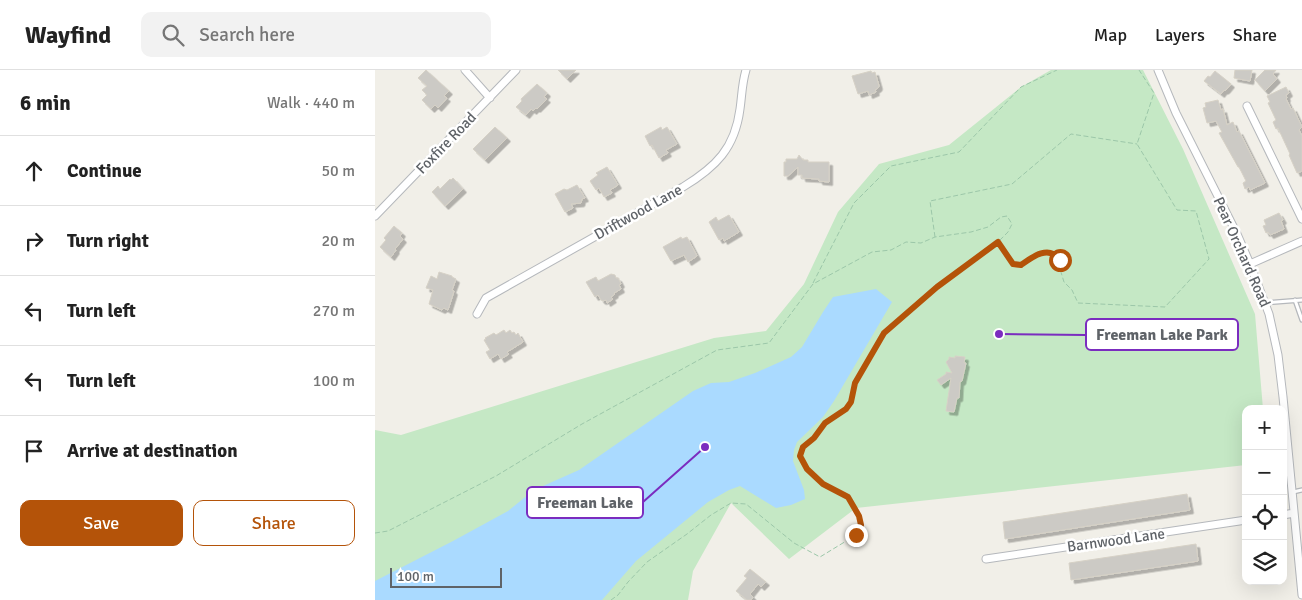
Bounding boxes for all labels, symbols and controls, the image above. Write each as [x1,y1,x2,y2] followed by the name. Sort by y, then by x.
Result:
[141,12,491,57] search box
[25,20,111,50] text: Wayfind
[159,21,187,49] icon: search
[199,23,295,47] text: Search here
[1094,24,1127,46] text: Map
[1155,24,1205,46] text: Layers
[1233,24,1277,46] text: Share
[20,90,71,116] text: 6 min
[267,93,355,113] text: Walk · 440 m
[412,108,480,178] street label: Foxfire Road
[20,157,48,185] icon: ahead
[67,159,142,183] text: Continue
[321,161,355,181] text: 50 m
[591,180,685,244] street label: Driftwood Lane
[1210,194,1274,310] street label: Pear Orchard Road
[20,227,48,255] icon: right
[67,229,149,253] text: Turn right
[321,231,355,251] text: 20 m
[1049,249,1072,272] route start
[20,297,48,325] icon: left
[67,299,136,323] text: Turn left
[313,301,355,321] text: 270 m
[1086,319,1238,350] callout: Freeman Lake Park
[1096,325,1229,345] text: Freeman Lake Park
[20,367,48,395] icon: left
[67,369,136,393] text: Turn left
[313,371,355,391] text: 100 m
[1242,405,1287,585] map controls
[1242,405,1287,450] button: +
[20,437,48,465] icon: arrive
[67,439,238,463] text: Arrive at destination
[1242,450,1287,495] button: −
[527,487,643,518] callout: Freeman Lake
[537,493,633,513] text: Freeman Lake
[1242,495,1287,540] button: locate
[20,500,183,546] button: Save
[193,500,355,546] button: Share
[845,524,868,547] route end
[1066,524,1166,556] street label: Barnwood Lane
[1242,540,1287,585] button: layers
[390,565,503,588] scale bar
[397,568,434,585] text: 100 m

